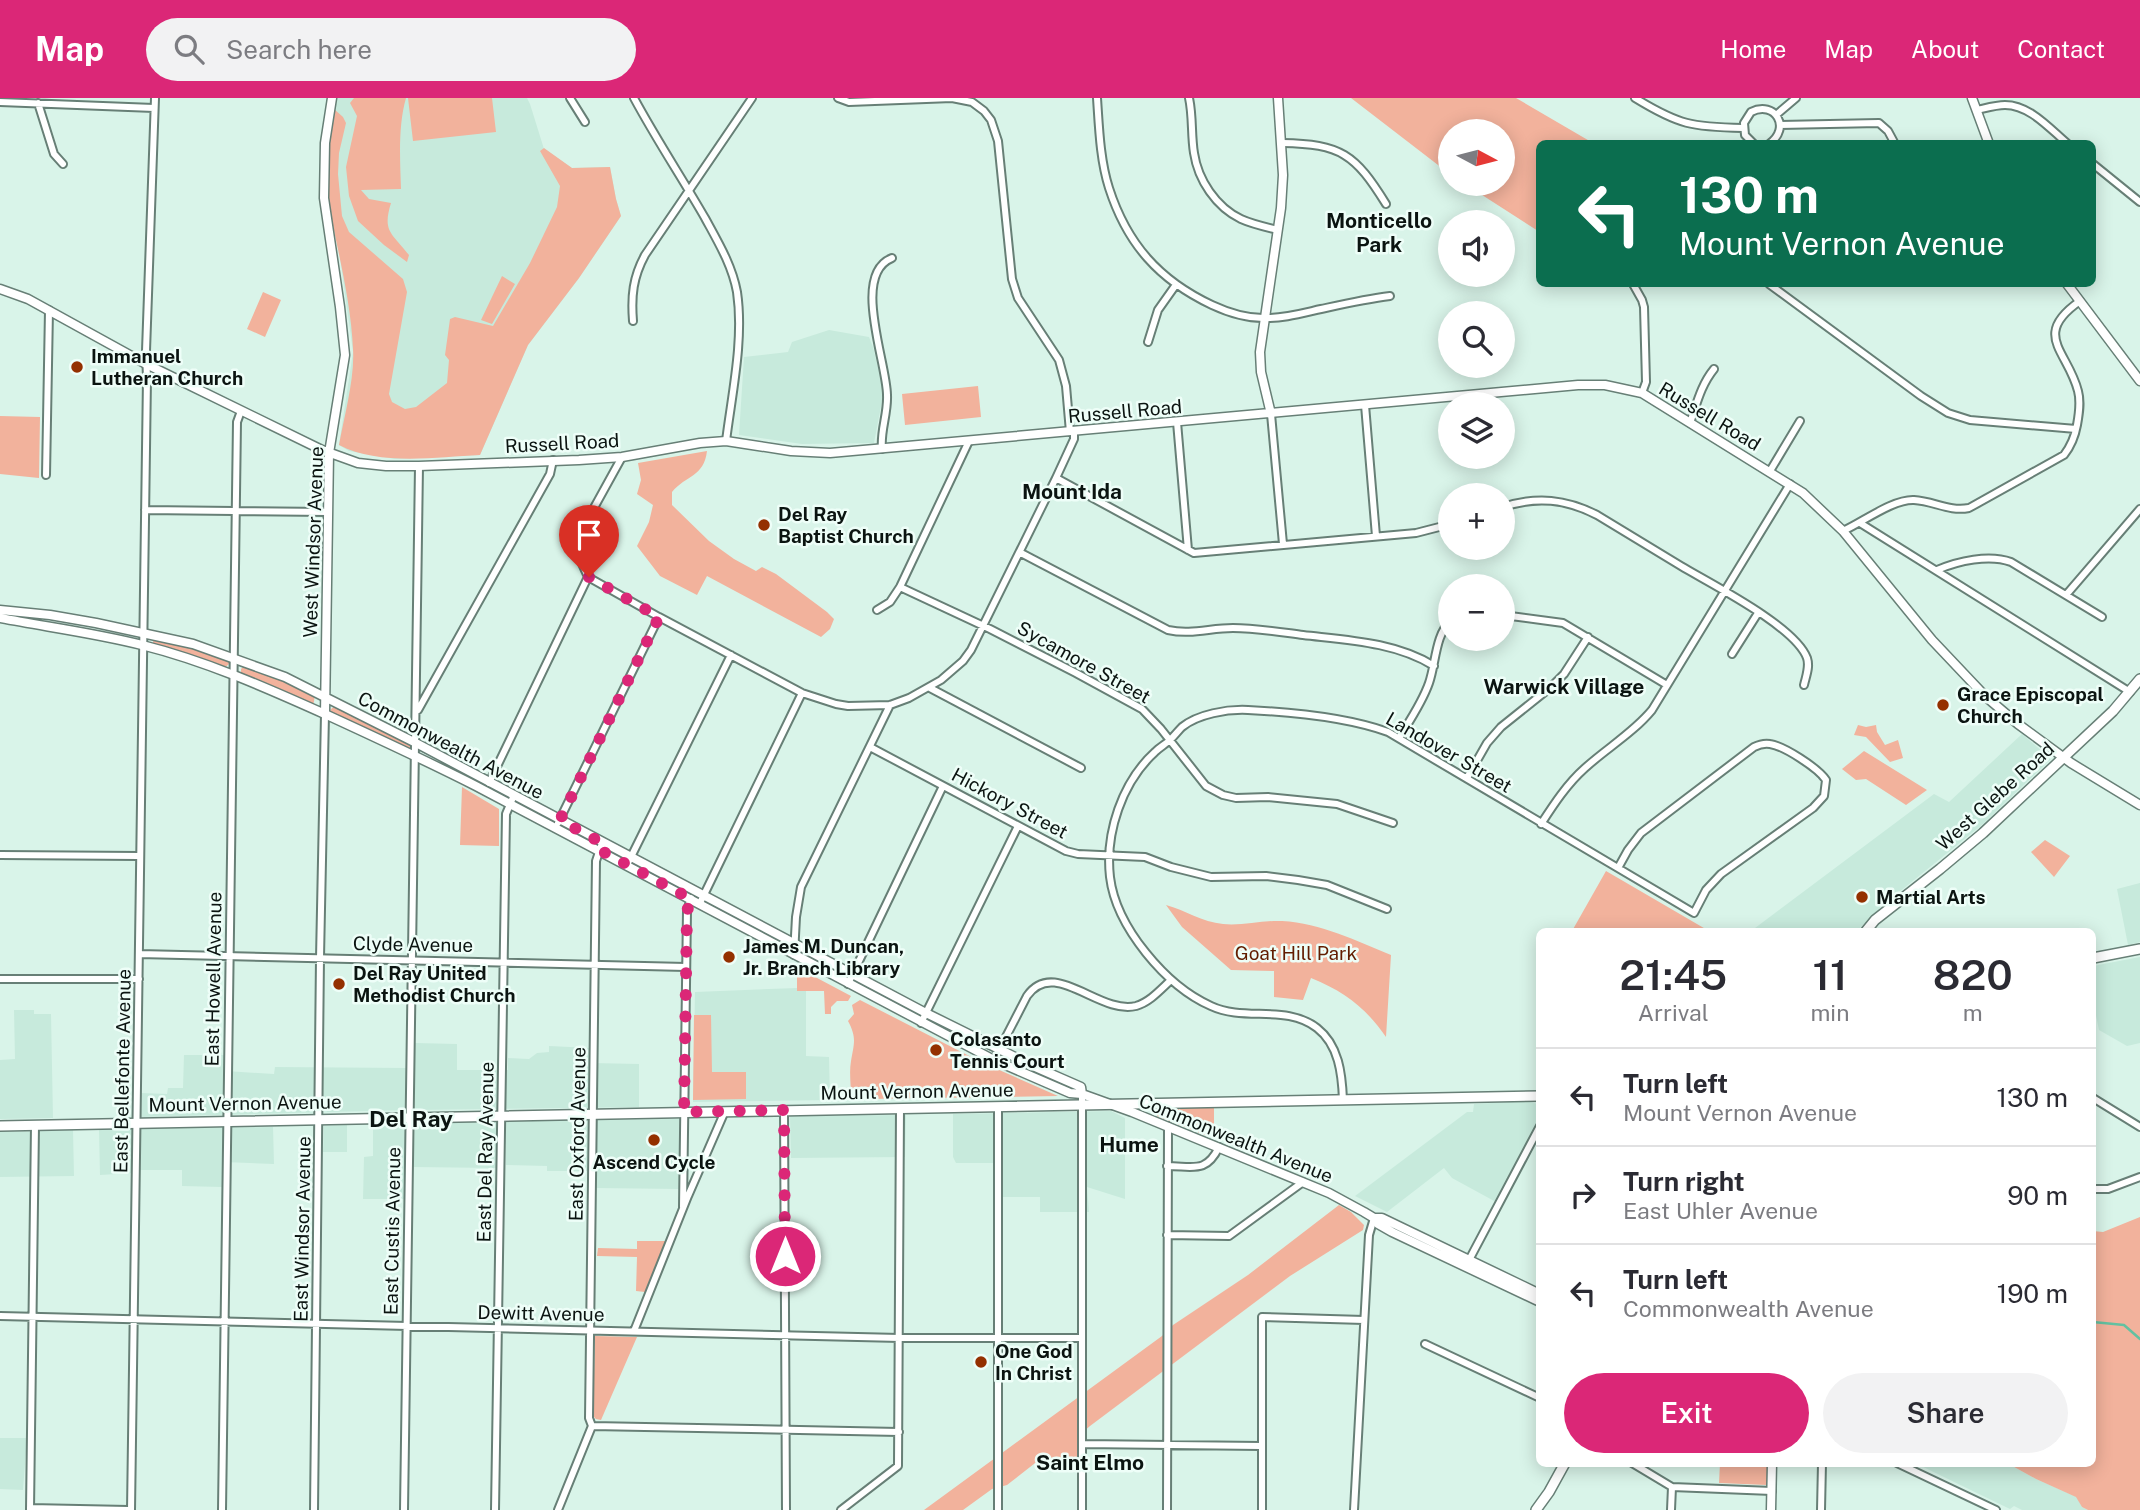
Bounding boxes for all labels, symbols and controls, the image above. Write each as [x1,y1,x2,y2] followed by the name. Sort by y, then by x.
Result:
[146,18,636,81] search box
[35,30,104,68] text: Map
[170,30,208,68] icon: search
[226,34,372,65] text: Search here
[1720,35,1786,63] text: Home
[1824,35,1873,63] text: Map
[1911,35,1979,63] text: About
[2017,35,2105,63] text: Contact
[1438,119,1516,196] north arrow
[1438,119,1515,651] map controls
[1679,166,1819,224] text: 130 m
[1564,168,1655,259] icon: left
[1326,208,1432,257] district label: Monticello Park
[1438,210,1515,287] button: sound
[1679,225,2005,262] text: Mount Vernon Avenue
[1438,301,1515,378] button: search
[91,345,243,389] place label: Immanuel Lutheran Church
[69,359,85,375] marker: Immanuel Lutheran Church
[1655,377,1765,455] street label: Russell Road
[1438,392,1515,469] button: layers
[1067,395,1183,427] street label: Russell Road
[504,429,620,457] street label: Russell Road
[299,446,327,638] street label: West Windsor Avenue
[1022,479,1122,504] district label: Mount Ida
[1438,483,1515,560] button: +
[778,503,914,547] place label: Del Ray Baptist Church
[559,505,619,577] pin
[570,516,608,554] icon: arrive
[756,517,772,533] marker: Del Ray Baptist Church
[1438,574,1515,651] button: −
[1014,616,1154,708] street label: Sycamore Street
[1484,674,1644,699] district label: Warwick Village
[1957,683,2104,727] place label: Grace Episcopal Church
[354,687,548,803] street label: Commonwealth Avenue
[1935,697,1951,713] marker: Grace Episcopal Church
[1382,707,1516,797] street label: Landover Street
[1932,737,2058,855] street label: West Glebe Road
[948,763,1072,843] street label: Hickory Street
[1876,886,1986,908] place label: Martial Arts
[1854,889,1870,905] marker: Martial Arts
[200,891,226,1067] street label: East Howell Avenue
[353,932,473,956] street label: Clyde Avenue
[743,935,904,979] place label: James M. Duncan, Jr. Branch Library
[1235,942,1358,964] park label: Goat Hill Park
[721,949,737,965] marker: James M. Duncan, Jr. Branch Library
[1619,950,1727,999] text: 21:45
[1812,950,1848,999] text: 11
[1933,950,2013,999] text: 820
[353,962,515,1006] place label: Del Ray United Methodist Church
[109,969,135,1173] street label: East Bellefonte Avenue
[331,976,347,992] marker: Del Ray United Methodist Church
[1638,999,1709,1026] text: Arrival
[1810,999,1849,1026] text: min
[1963,999,1983,1026] text: m
[950,1028,1065,1072] place label: Colasanto Tennis Court
[928,1042,944,1058] marker: Colasanto Tennis Court
[564,1047,590,1221] street label: East Oxford Avenue
[472,1062,498,1242] street label: East Del Ray Avenue
[1623,1068,1728,1099] text: Turn left
[820,1078,1014,1104] street label: Mount Vernon Avenue
[1564,1078,1602,1116] icon: left
[1996,1082,2068,1113] text: 130 m
[1136,1089,1336,1187] street label: Commonwealth Avenue
[148,1090,342,1116] street label: Mount Vernon Avenue
[1623,1099,1857,1126] text: Mount Vernon Avenue
[369,1105,453,1132] district label: Del Ray
[646,1132,662,1148] marker: Ascend Cycle
[1099,1132,1159,1157] district label: Hume
[289,1136,315,1322] street label: East Windsor Avenue
[380,1147,404,1315] street label: East Custis Avenue
[593,1151,716,1173] place label: Ascend Cycle
[1623,1166,1745,1197] text: Turn right
[1564,1176,1602,1214] icon: right
[2007,1180,2068,1211] text: 90 m
[1623,1197,1818,1224] text: East Uhler Avenue
[748,1219,822,1293] position arrow
[1623,1264,1728,1295] text: Turn left
[1564,1274,1602,1312] icon: left
[1997,1278,2068,1309] text: 190 m
[1623,1295,1874,1322] text: Commonwealth Avenue
[477,1301,605,1325] street label: Dewitt Avenue
[995,1340,1073,1384] place label: One God In Christ
[973,1354,989,1370] marker: One God In Christ
[1564,1373,1809,1453] button: Exit
[1823,1373,2068,1453] button: Share
[1036,1450,1144,1475] district label: Saint Elmo

